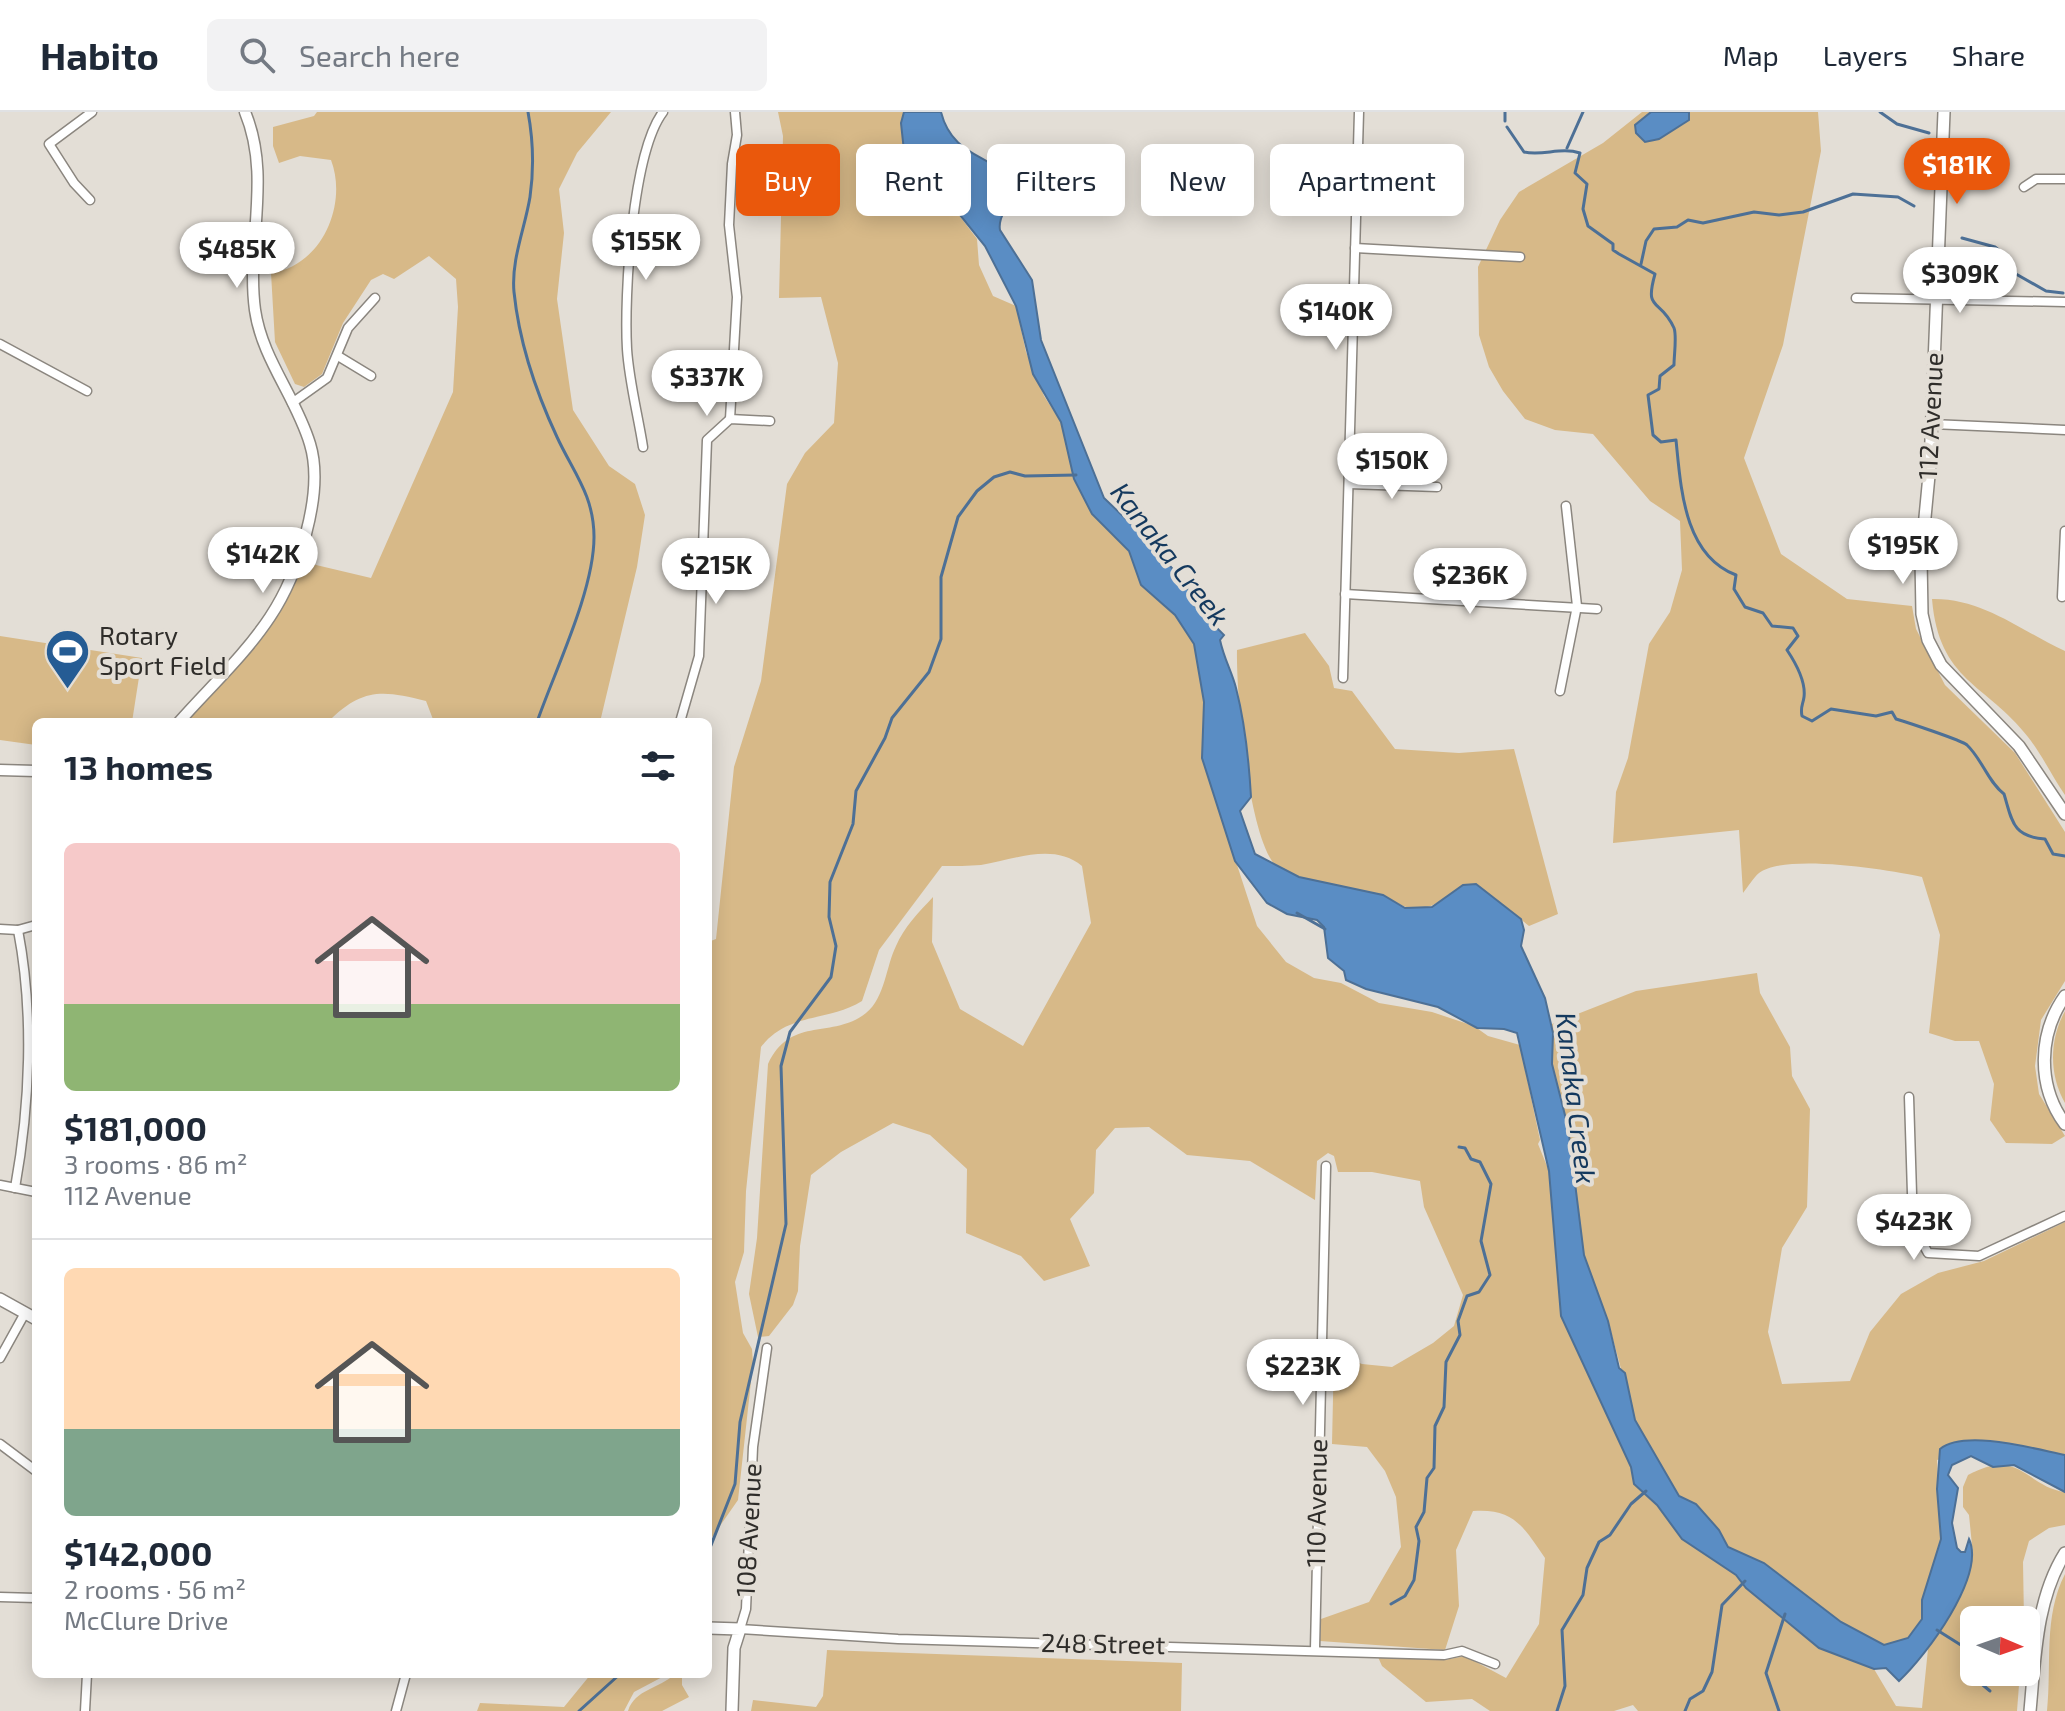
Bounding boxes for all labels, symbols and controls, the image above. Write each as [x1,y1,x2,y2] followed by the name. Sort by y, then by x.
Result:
[207,19,767,91] search box
[40,32,159,78] text: Habito
[235,33,279,77] icon: search
[299,37,460,73] text: Search here
[1723,38,1779,72] text: Map
[1823,38,1908,72] text: Layers
[1952,38,2025,72] text: Share
[1901,138,2013,206] pin: $181K
[736,144,840,216] chip: Buy
[856,144,971,216] chip: Rent
[987,144,1125,216] chip: Filters
[1141,144,1254,216] chip: New
[1270,144,1464,216] chip: Apartment
[1922,148,1992,179] text: $181K
[590,214,702,282] pin: $155K
[181,222,293,290] pin: $485K
[610,224,682,255] text: $155K
[198,232,276,263] text: $485K
[1904,247,2016,315] pin: $309K
[1921,257,1999,288] text: $309K
[1280,284,1392,352] pin: $140K
[1298,294,1374,325] text: $140K
[651,350,763,418] pin: $337K
[1911,351,1948,480] street label: 112 Avenue
[670,360,744,391] text: $337K
[1336,433,1448,501] pin: $150K
[1355,443,1429,474] text: $150K
[1104,475,1237,632] water label: Kanaka Creek
[1847,518,1959,586] pin: $195K
[207,527,319,595] pin: $142K
[1867,528,1939,559] text: $195K
[226,537,300,568] text: $142K
[660,538,772,606] pin: $215K
[680,548,752,579] text: $215K
[1414,548,1526,616] pin: $236K
[1432,558,1508,589] text: $236K
[99,619,227,680] place label: Rotary Sport Field
[44,627,92,690] sports icon: Rotary Sport Field
[636,744,680,788] icon: filters
[64,746,213,787] text: 13 homes
[300,895,444,1039] icon: home
[1550,1010,1604,1186] water label: Kanaka Creek
[64,1107,207,1148] text: $181,000
[64,1148,248,1179] text: 3 rooms · 86 m²
[64,1179,192,1210] text: 112 Avenue
[1858,1194,1970,1262] pin: $423K
[1875,1204,1953,1235] text: $423K
[300,1320,444,1464] icon: home
[1247,1339,1359,1407] pin: $223K
[1265,1349,1341,1380] text: $223K
[1299,1438,1332,1568] street label: 110 Avenue
[729,1462,766,1598] street label: 108 Avenue
[64,1532,212,1573] text: $142,000
[64,1573,246,1604] text: 2 rooms · 56 m²
[64,1604,228,1635] text: McClure Drive
[1960,1606,2040,1686] north arrow
[1960,1606,2040,1686] map controls
[1041,1626,1166,1659] street label: 248 Street

